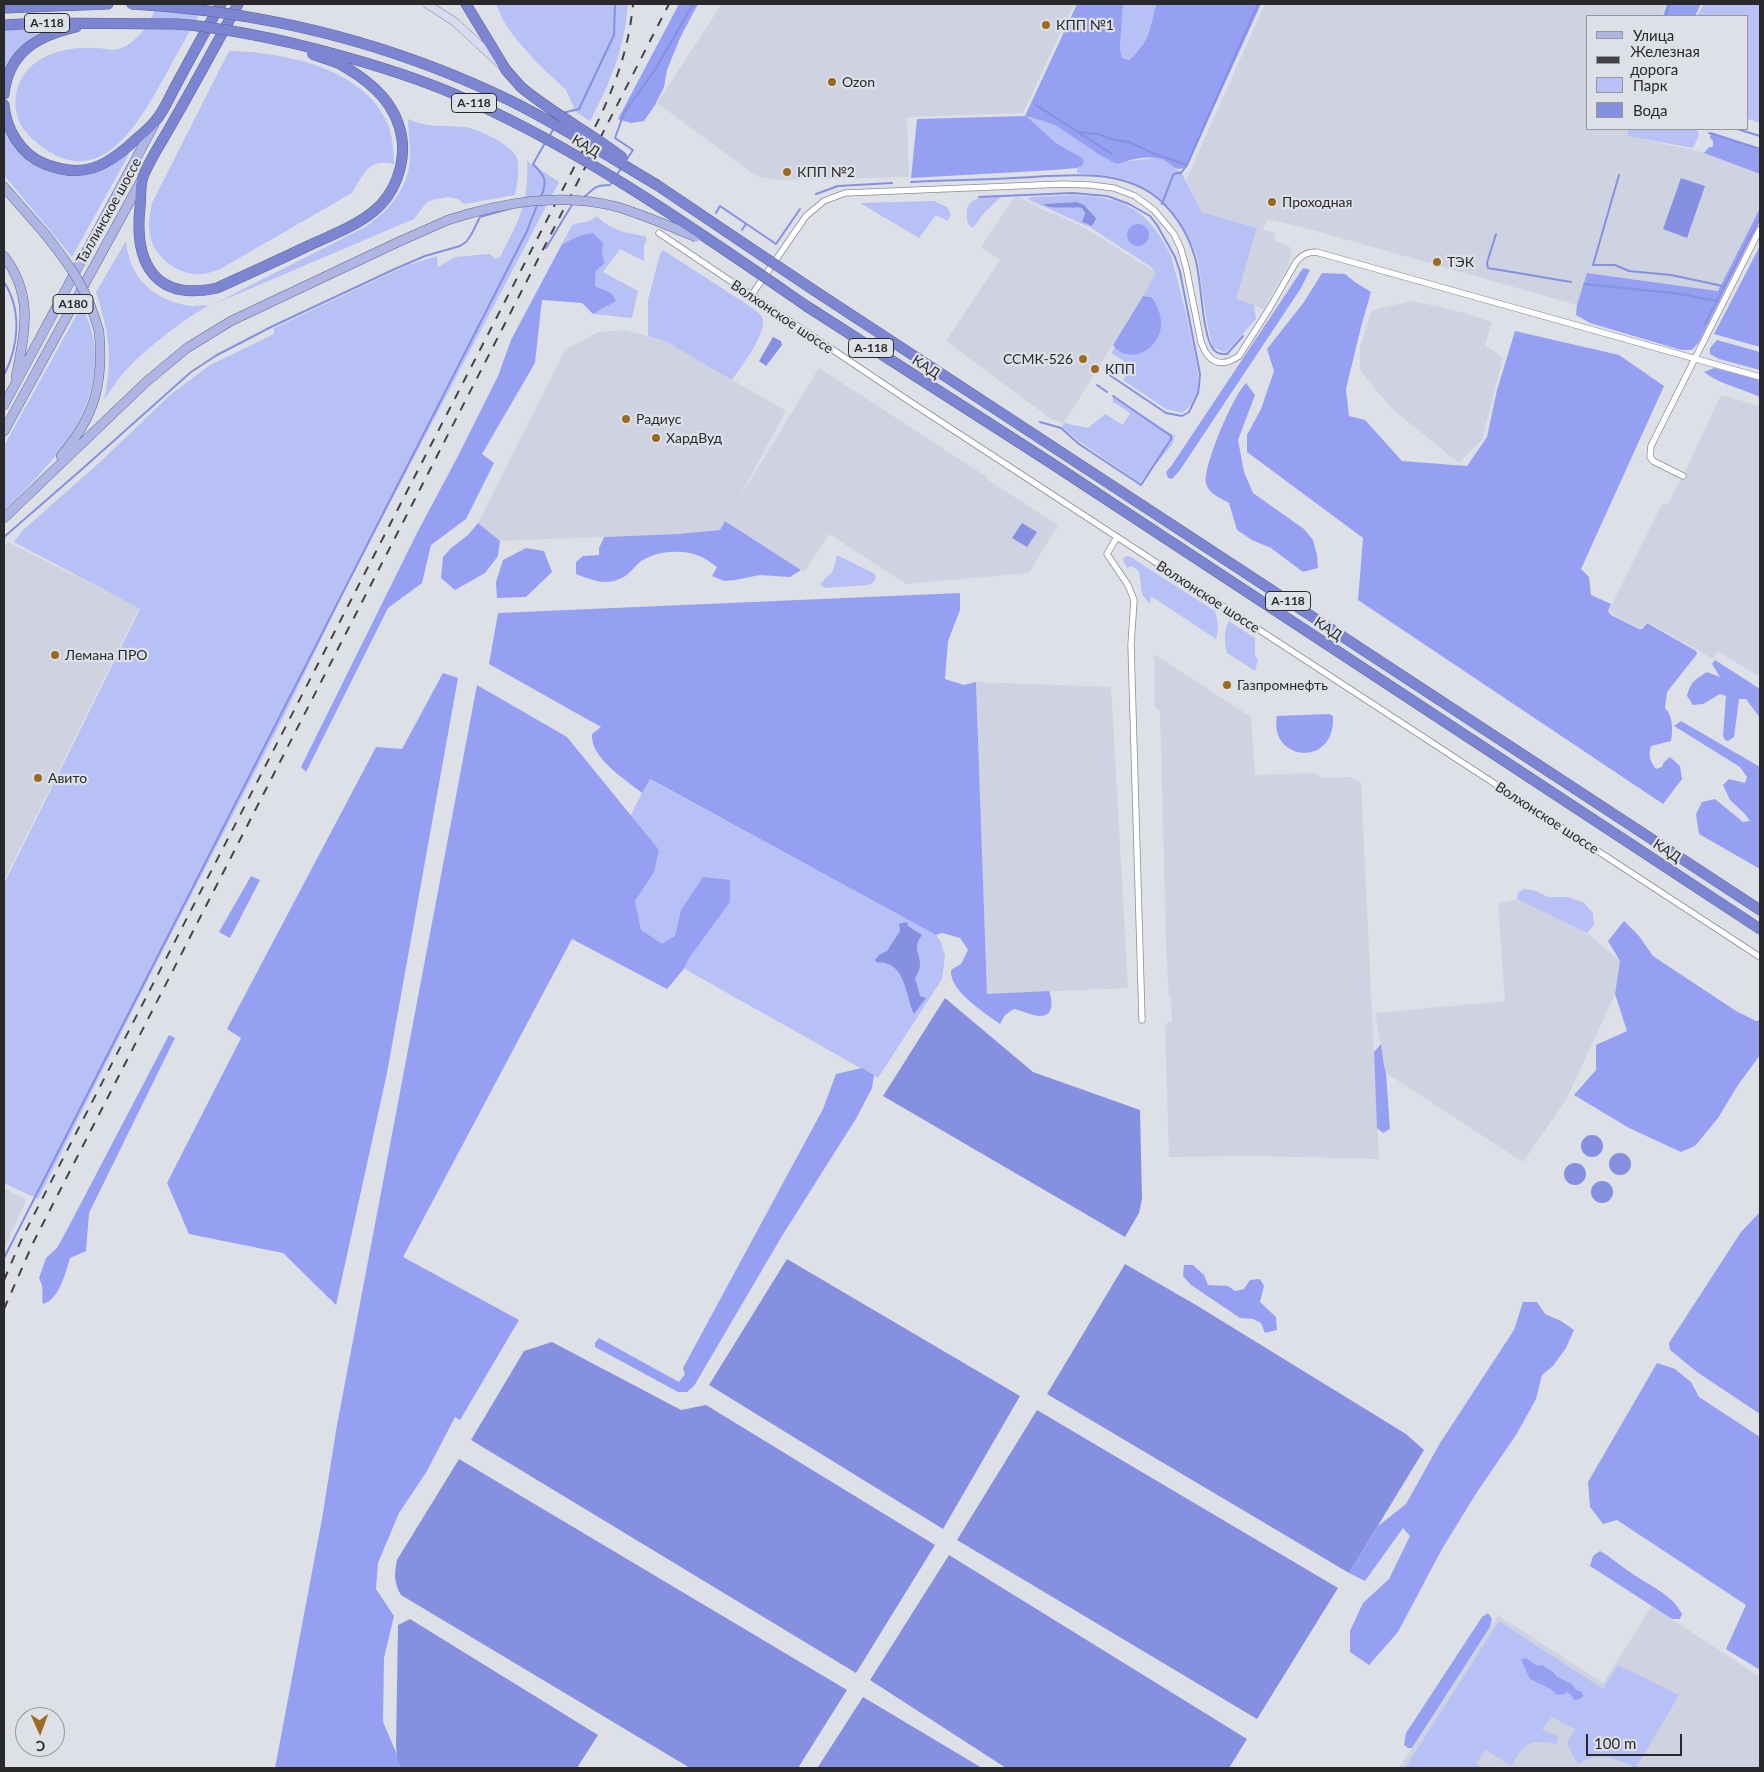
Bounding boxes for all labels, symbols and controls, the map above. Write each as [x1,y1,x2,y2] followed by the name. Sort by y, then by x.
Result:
[24,13,70,32] road number: А-118
[1586,15,1749,130] legend
[1056,17,1114,33] place label: КПП №1
[1040,19,1052,31] marker: КПП №1
[1633,26,1674,44] text: Улица
[1630,42,1700,78] text: Железная дорога
[842,74,875,90] place label: Ozon
[826,76,838,88] marker: Ozon
[1633,76,1667,94] text: Парк
[452,94,496,112] road number: А-118
[1633,101,1668,119] text: Вода
[569,131,603,161] street label: КАД
[73,155,145,267] street label: Таллинское шоссе
[797,164,855,180] place label: КПП №2
[781,166,793,178] marker: КПП №2
[1282,194,1352,210] place label: Проходная
[1266,196,1278,208] marker: Проходная
[1447,254,1474,270] place label: ТЭК
[1431,256,1443,268] marker: ТЭК
[728,277,836,357] street label: Волхонское шоссе
[53,294,93,314] road number: A180
[848,338,894,358] road number: А-118
[1003,351,1073,367] place label: ССМК-526
[909,352,943,382] street label: КАД
[1077,353,1089,365] marker: ССМК-526
[1105,361,1135,377] place label: КПП
[1089,363,1101,375] marker: КПП
[636,411,682,427] place label: Радиус
[620,413,632,425] marker: Радиус
[666,430,722,446] place label: ХардВуд
[650,432,662,444] marker: ХардВуд
[1153,557,1263,637] street label: Волхонское шоссе
[1266,592,1310,610] road number: А-118
[1311,614,1345,644] street label: КАД
[65,647,148,663] place label: Лемана ПРО
[49,649,61,661] marker: Лемана ПРО
[1237,677,1328,693] place label: Газпромнефть
[1221,679,1233,691] marker: Газпромнефть
[48,770,87,786] place label: Авито
[32,772,44,784] marker: Авито
[1492,778,1602,858] street label: Волхонское шоссе
[1650,836,1684,866] street label: КАД
[15,1707,65,1757] north arrow
[1589,1724,1685,1756] scale bar
[1594,1734,1636,1752] text: 100 m
[36,1738,45,1755] text: С

